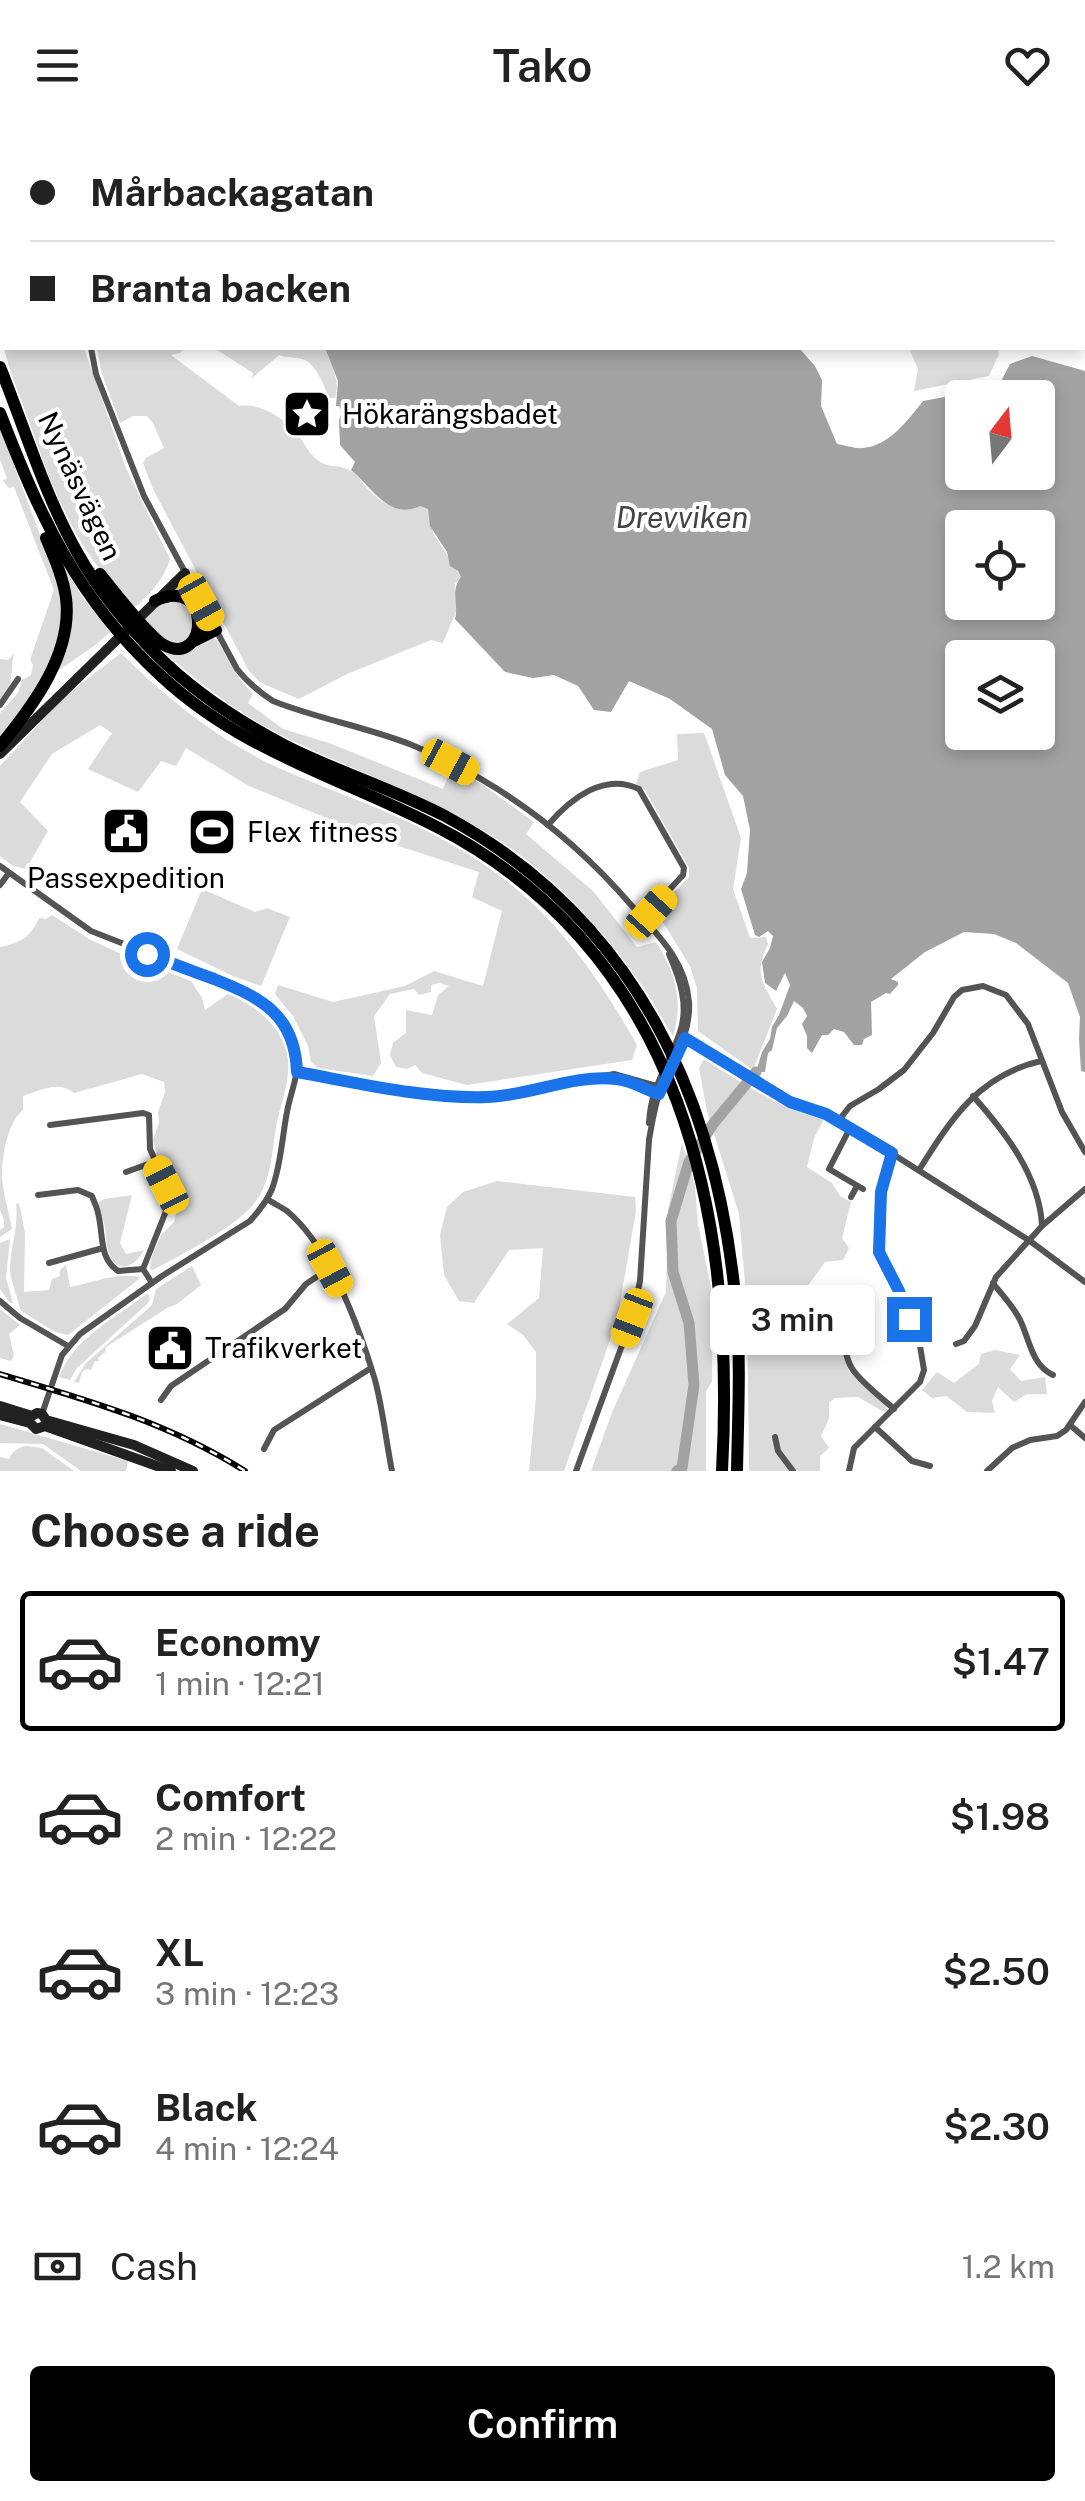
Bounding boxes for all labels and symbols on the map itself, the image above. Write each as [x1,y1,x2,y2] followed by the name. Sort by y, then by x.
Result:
[945,380,1055,490] north arrow
[281,388,333,440] place icon: Hökarängsbadet
[342,397,558,430] place label: Hökarängsbadet
[32,406,129,565] street label: Nynäsvägen
[616,499,748,535] water label: Drevviken
[173,568,229,636] car
[416,735,484,789] car
[100,805,152,857] public building icon: Passexpedition
[186,806,238,858] sports icon: Flex fitness
[247,815,398,848] place label: Flex fitness
[27,861,225,894] place label: Passexpedition
[620,880,682,944] car
[125,932,170,977] route start
[139,1151,193,1219] car
[303,1234,357,1302] car
[709,1284,874,1354] callout: 3 min
[607,1285,657,1351] car
[887,1297,932,1342] route end
[144,1322,196,1374] public building icon: Trafikverket
[205,1331,362,1364] place label: Trafikverket

